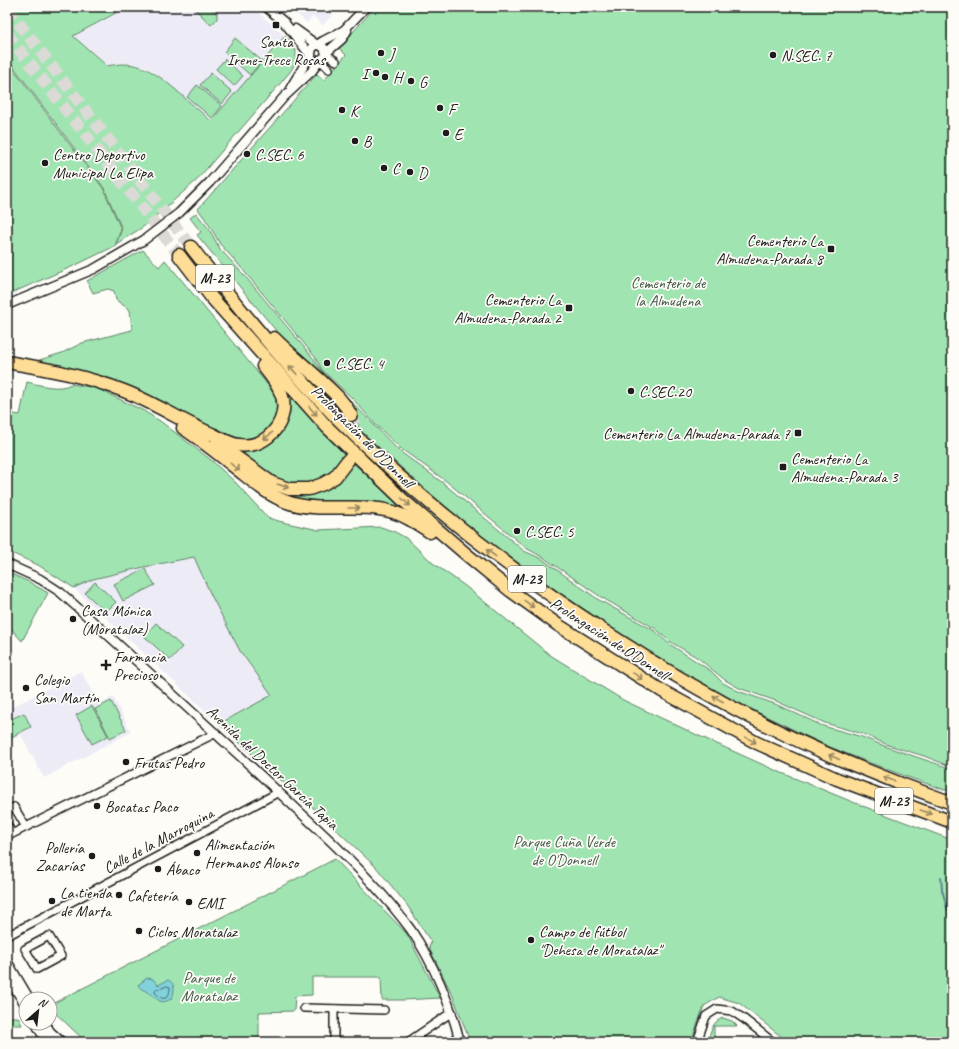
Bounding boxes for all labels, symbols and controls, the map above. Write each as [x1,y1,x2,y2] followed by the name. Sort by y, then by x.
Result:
[271,20,281,30] marker: Santa Irene-Trece Rosas
[227,32,327,70] place label: Santa Irene-Trece Rosas
[388,44,397,64] place label: J
[781,46,833,66] place label: N.SEC. 7
[376,48,386,58] marker: J
[768,50,778,60] marker: N.SEC. 7
[362,64,372,84] place label: I
[371,68,381,78] marker: I
[393,68,405,88] place label: H
[380,72,390,82] marker: H
[419,72,429,92] place label: G
[406,76,416,86] marker: G
[448,99,459,119] place label: F
[350,101,361,121] place label: K
[435,103,445,113] marker: F
[337,105,347,115] marker: K
[454,124,465,144] place label: E
[441,128,451,138] marker: E
[363,132,373,152] place label: B
[350,136,360,146] marker: B
[53,145,154,183] place label: Centro Deportivo Municipal La Elipa
[255,145,305,165] place label: C.SEC. 6
[242,149,252,159] marker: C.SEC. 6
[40,158,50,168] marker: Centro Deportivo Municipal La Elipa
[392,159,401,179] place label: C
[379,163,389,173] marker: C
[418,163,429,183] place label: D
[405,167,415,177] marker: D
[716,231,825,269] place label: Cementerio La Almudena-Parada 8
[826,244,836,254] marker: Cementerio La Almudena-Parada 8
[196,265,234,291] road number: M-23
[631,273,707,311] park label: Cementerio de la Almudena
[454,290,563,328] place label: Cementerio La Almudena-Parada 2
[564,303,574,313] marker: Cementerio La Almudena-Parada 2
[335,354,386,374] place label: C.SEC. 4
[322,358,332,368] marker: C.SEC. 4
[288,365,298,375] one-way arrow
[307,381,420,495] street label: Prolongación de O'Donnell
[639,382,693,402] place label: C.SEC.20
[626,386,636,396] marker: C.SEC.20
[308,406,318,416] one-way arrow
[603,424,791,444] place label: Cementerio La Almudena-Parada 7
[793,428,803,438] marker: Cementerio La Almudena-Parada 7
[262,432,273,440] one-way arrow
[791,449,900,487] place label: Cementerio La Almudena-Parada 3
[778,462,788,472] marker: Cementerio La Almudena-Parada 3
[230,463,241,472] one-way arrow
[277,483,289,491] one-way arrow
[401,497,411,507] one-way arrow
[347,504,360,512] one-way arrow
[525,522,575,542] place label: C.SEC. 5
[512,526,522,536] marker: C.SEC. 5
[486,548,497,557] one-way arrow
[508,566,546,592] road number: M-23
[546,593,675,686] street label: Prolongación de O'Donnell
[524,600,535,609] one-way arrow
[81,601,152,639] place label: Casa Mónica (Moratalaz)
[68,614,78,624] marker: Casa Mónica (Moratalaz)
[114,647,167,685] place label: Farmacia Precioso
[101,660,111,670] marker: Farmacia Precioso
[34,670,100,708] place label: Colegio San Martín
[632,672,644,680] one-way arrow
[21,683,31,693] marker: Colegio San Martín
[712,695,724,703] one-way arrow
[202,701,343,835] street label: Avenida del Doctor García Tapia
[745,737,757,744] one-way arrow
[134,753,205,773] place label: Frutas Pedro
[829,753,841,760] one-way arrow
[121,757,131,767] marker: Frutas Pedro
[884,775,896,783] one-way arrow
[875,788,913,814] road number: M-23
[105,797,180,817] place label: Bocatas Paco
[92,801,102,811] marker: Bocatas Paco
[100,803,218,878] street label: Calle de la Marroquina
[919,809,931,817] one-way arrow
[513,832,617,870] park label: Parque Cuña Verde de O'Donnell
[205,835,300,873] place label: Alimentación Hermanos Alonso
[36,838,86,876] place label: Pollería Zacarías
[192,848,202,858] marker: Alimentación Hermanos Alonso
[87,851,97,861] marker: Pollería Zacarías
[166,860,201,880] place label: Ábaco
[153,864,163,874] marker: Ábaco
[60,883,113,921] place label: La tienda de Marta
[127,886,179,906] place label: Cafetería
[114,890,124,900] marker: Cafetería
[197,893,227,913] place label: EMI
[47,896,57,906] marker: La tienda de Marta
[184,897,194,907] marker: EMI
[147,922,239,942] place label: Ciclos Moratalaz
[539,922,664,960] place label: Campo de fútbol "Dehesa de Moratalaz"
[134,926,144,936] marker: Ciclos Moratalaz
[526,935,536,945] marker: Campo de fútbol "Dehesa de Moratalaz"
[181,968,239,1006] park label: Parque de Moratalaz
[18,991,58,1031] north arrow
[36,994,51,1011] text: N

